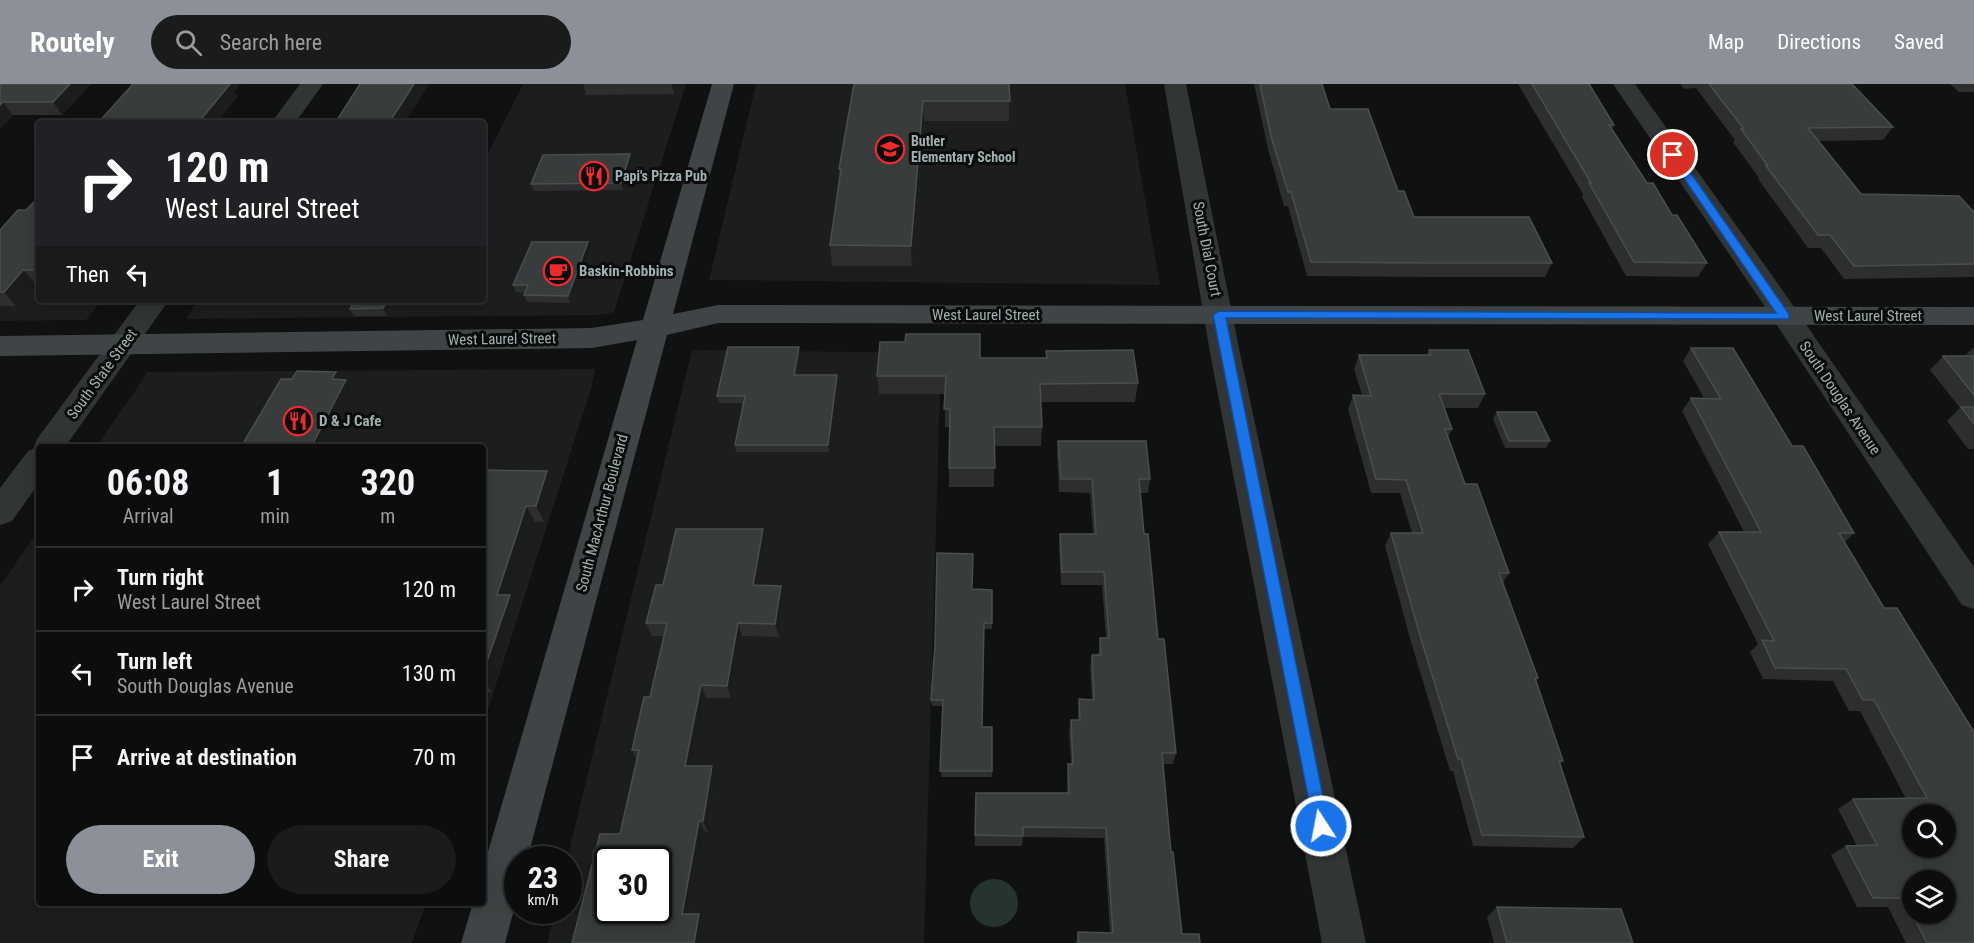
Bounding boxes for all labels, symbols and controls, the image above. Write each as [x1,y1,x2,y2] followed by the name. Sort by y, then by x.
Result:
[151,15,571,69] search box
[30,26,115,59] text: Routely
[172,26,205,59] icon: search
[220,30,322,55] text: Search here
[1708,30,1744,54] text: Map
[1777,30,1861,54] text: Directions
[1894,30,1944,54] text: Saved
[1647,129,1698,180] pin
[874,133,906,165] school or university icon: Butler Elementary School
[911,133,1016,165] place label: Butler Elementary School
[1656,138,1689,171] icon: arrive
[165,143,270,192] text: 120 m
[66,144,144,222] icon: right
[578,160,610,192] restaurant icon: Papi's Pizza Pub
[615,168,707,184] place label: Papi's Pizza Pub
[165,193,359,225] text: West Laurel Street
[1189,200,1225,298] street label: South Dial Court
[542,255,574,287] cafe icon: Baskin-Robbins
[121,258,154,291] icon: left
[66,262,109,287] text: Then
[579,262,674,280] place label: Baskin-Robbins
[932,306,1040,324] street label: West Laurel Street
[1814,307,1922,325] street label: West Laurel Street
[63,325,141,423] street label: South State Street
[448,329,556,349] street label: West Laurel Street
[1795,338,1885,458] street label: South Douglas Avenue
[282,405,314,437] restaurant icon: D & J Cafe
[319,412,381,430] place label: D & J Cafe
[572,432,632,594] street label: South MacArthur Boulevard
[107,462,189,504] text: 06:08
[266,462,284,504] text: 1
[361,462,415,504] text: 320
[123,504,174,528] text: Arrival
[260,504,290,528] text: min
[380,504,395,528] text: m
[117,565,204,590] text: Turn right
[66,573,99,606] icon: right
[402,577,456,602] text: 120 m
[117,590,261,614] text: West Laurel Street
[117,649,192,674] text: Turn left
[66,657,99,690] icon: left
[402,661,456,686] text: 130 m
[117,674,294,698] text: South Douglas Avenue
[66,741,99,774] icon: arrive
[117,745,297,770] text: Arrive at destination
[413,745,456,770] text: 70 m
[1289,794,1353,858] position arrow
[1902,804,1956,924] map controls
[1902,804,1956,858] button: search
[66,825,255,894] button: Exit
[267,825,456,894] button: Share
[594,846,672,924] speed limit sign: 30
[528,860,558,895] text: 23
[1902,870,1956,924] button: layers
[528,891,558,909] text: km/h

